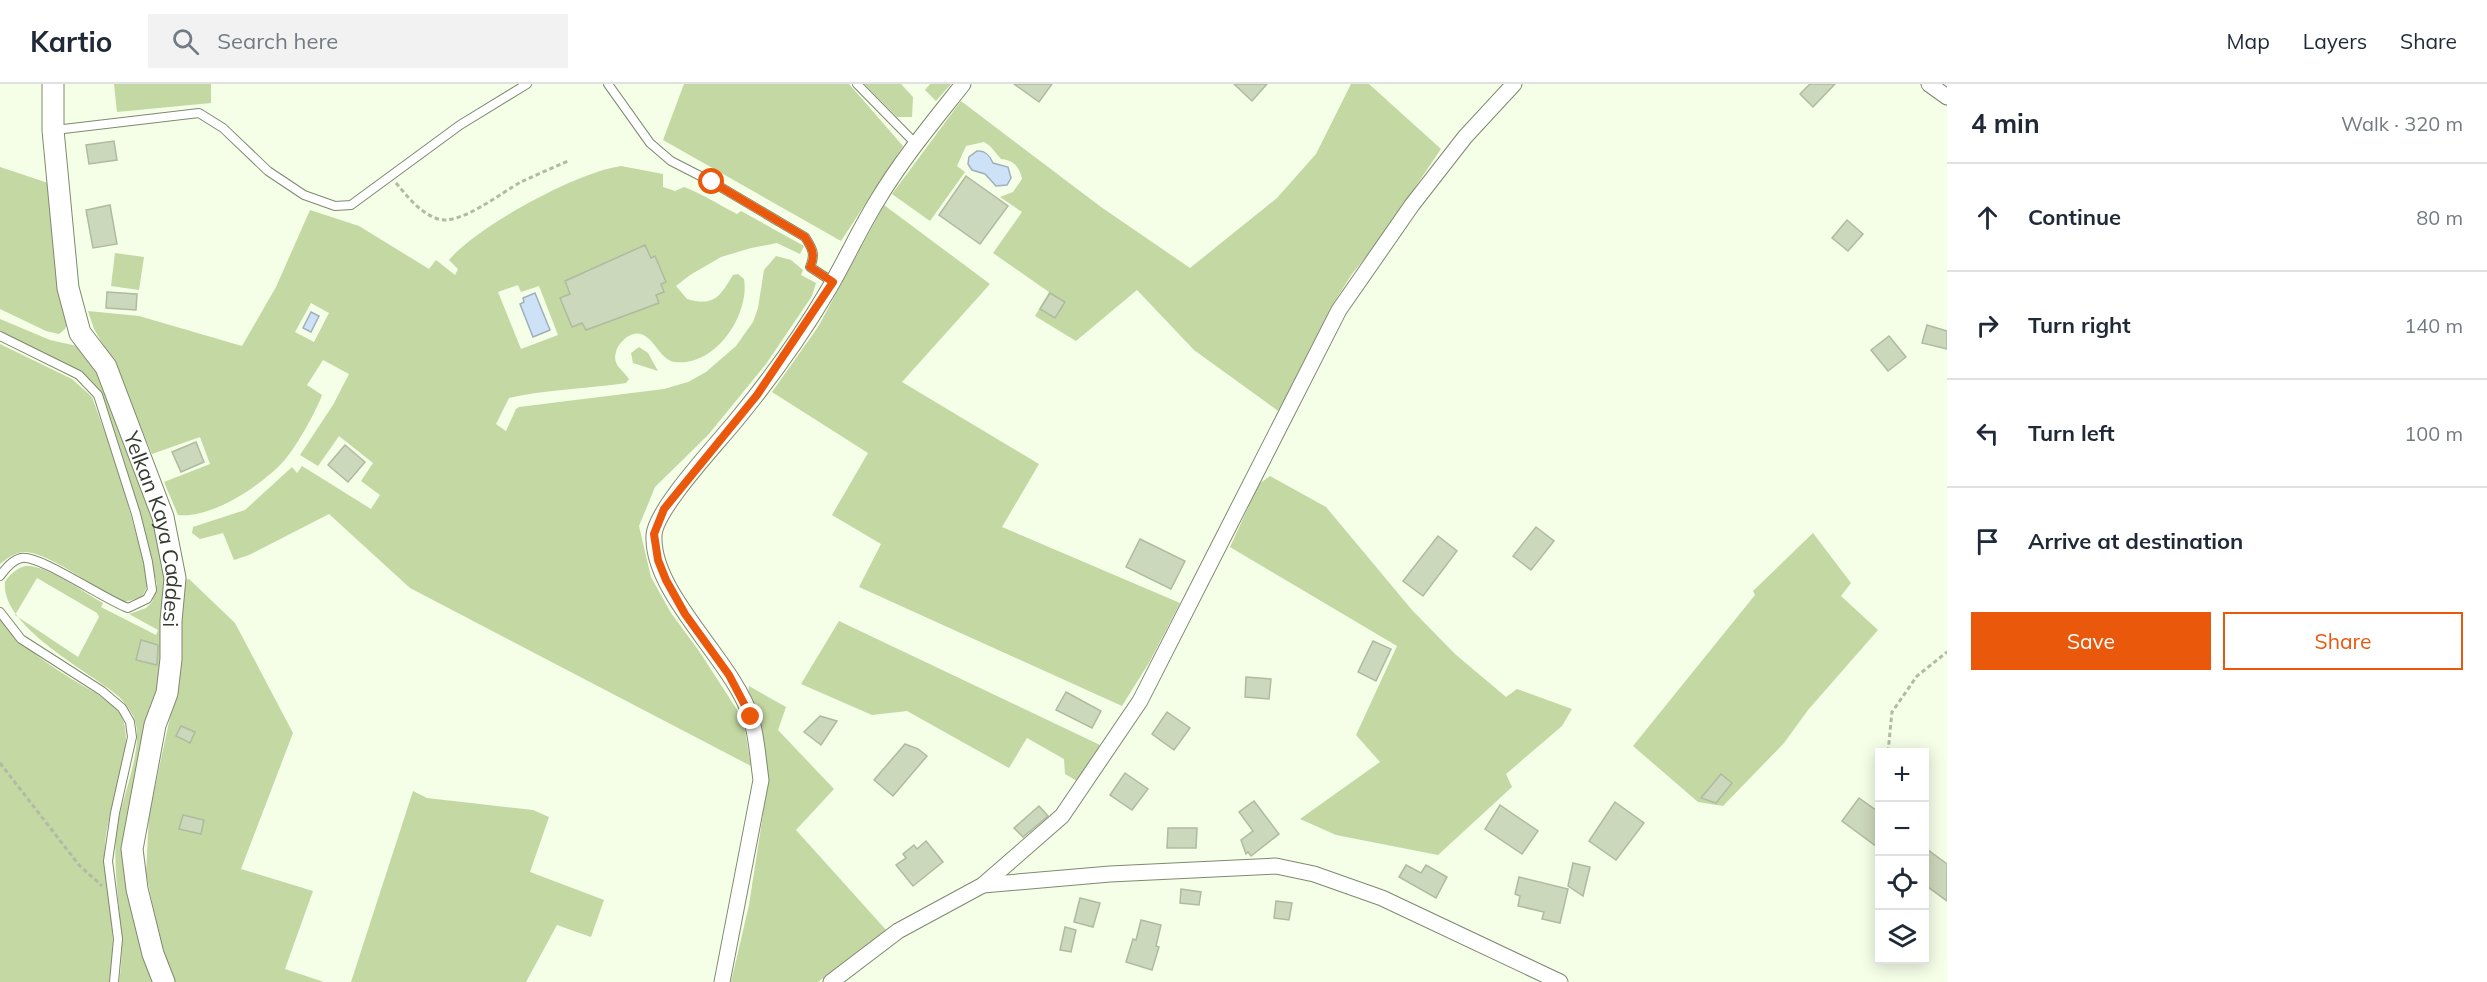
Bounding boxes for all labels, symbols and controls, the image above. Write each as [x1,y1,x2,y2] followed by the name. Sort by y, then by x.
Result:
[148,14,568,68] search box
[30,24,112,59] text: Kartio
[169,25,202,58] icon: search
[217,27,338,55] text: Search here
[2227,28,2270,54] text: Map
[2303,28,2367,54] text: Layers
[2400,28,2457,54] text: Share
[1971,107,2040,140] text: 4 min
[2341,111,2463,136] text: Walk · 320 m
[698,168,724,194] route start
[1971,201,2004,234] icon: ahead
[2028,203,2121,231] text: Continue
[2416,205,2463,230] text: 80 m
[1971,309,2004,342] icon: right
[2028,311,2131,339] text: Turn right
[2404,313,2463,338] text: 140 m
[1971,417,2004,450] icon: left
[2028,419,2115,447] text: Turn left
[2404,421,2463,446] text: 100 m
[118,427,188,627] street label: Yelkan Kaya Caddesi
[1971,525,2004,558] icon: arrive
[2028,527,2243,555] text: Arrive at destination
[1971,612,2211,670] button: Save
[2223,612,2463,670] button: Share
[737,703,763,729] route end
[1875,748,1929,964] map controls
[1875,748,1929,802] button: +
[1875,802,1929,856] button: −
[1875,856,1929,910] button: locate
[1875,910,1929,964] button: layers

